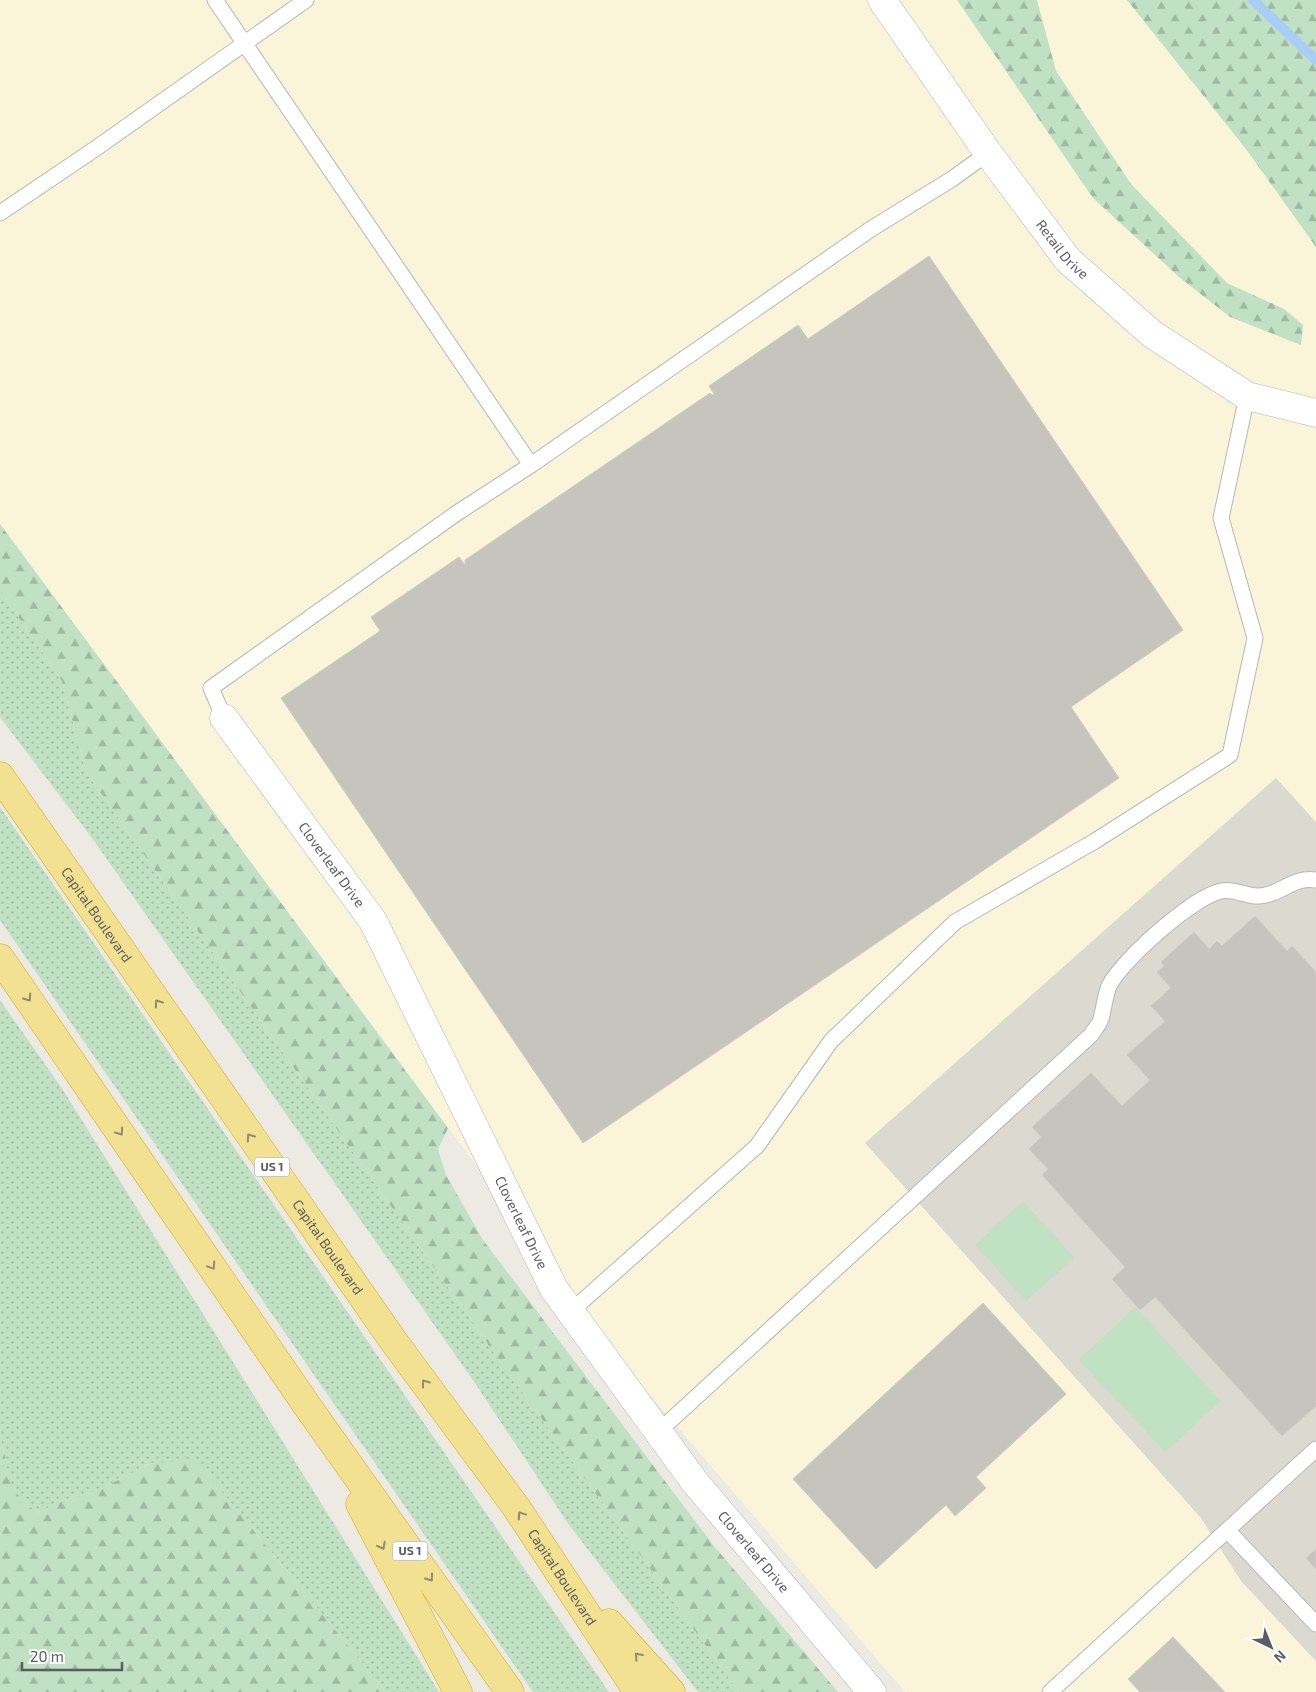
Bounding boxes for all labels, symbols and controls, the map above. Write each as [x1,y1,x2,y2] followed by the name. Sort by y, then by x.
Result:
[1033,216,1092,282] street label: Retail Drive
[295,819,369,910] street label: Cloverleaf Drive
[58,864,136,965] street label: Capital Boulevard
[22,992,31,1002] one-way arrow
[155,999,164,1009] one-way arrow
[114,1126,123,1135] one-way arrow
[247,1133,256,1142] one-way arrow
[254,1158,290,1176] road number: US 1
[492,1173,552,1272] street label: Cloverleaf Drive
[289,1196,367,1298] street label: Capital Boulevard
[206,1260,216,1269] one-way arrow
[422,1380,431,1389] one-way arrow
[715,1507,793,1596] street label: Cloverleaf Drive
[518,1511,527,1520] one-way arrow
[525,1526,601,1628] street label: Capital Boulevard
[376,1541,386,1550] one-way arrow
[392,1542,428,1560] road number: US 1
[424,1572,433,1582] one-way arrow
[1246,1622,1296,1672] north arrow
[22,1640,122,1672] scale bar
[30,1647,64,1665] text: 20 m
[1271,1647,1290,1667] text: N
[635,1652,644,1661] one-way arrow

